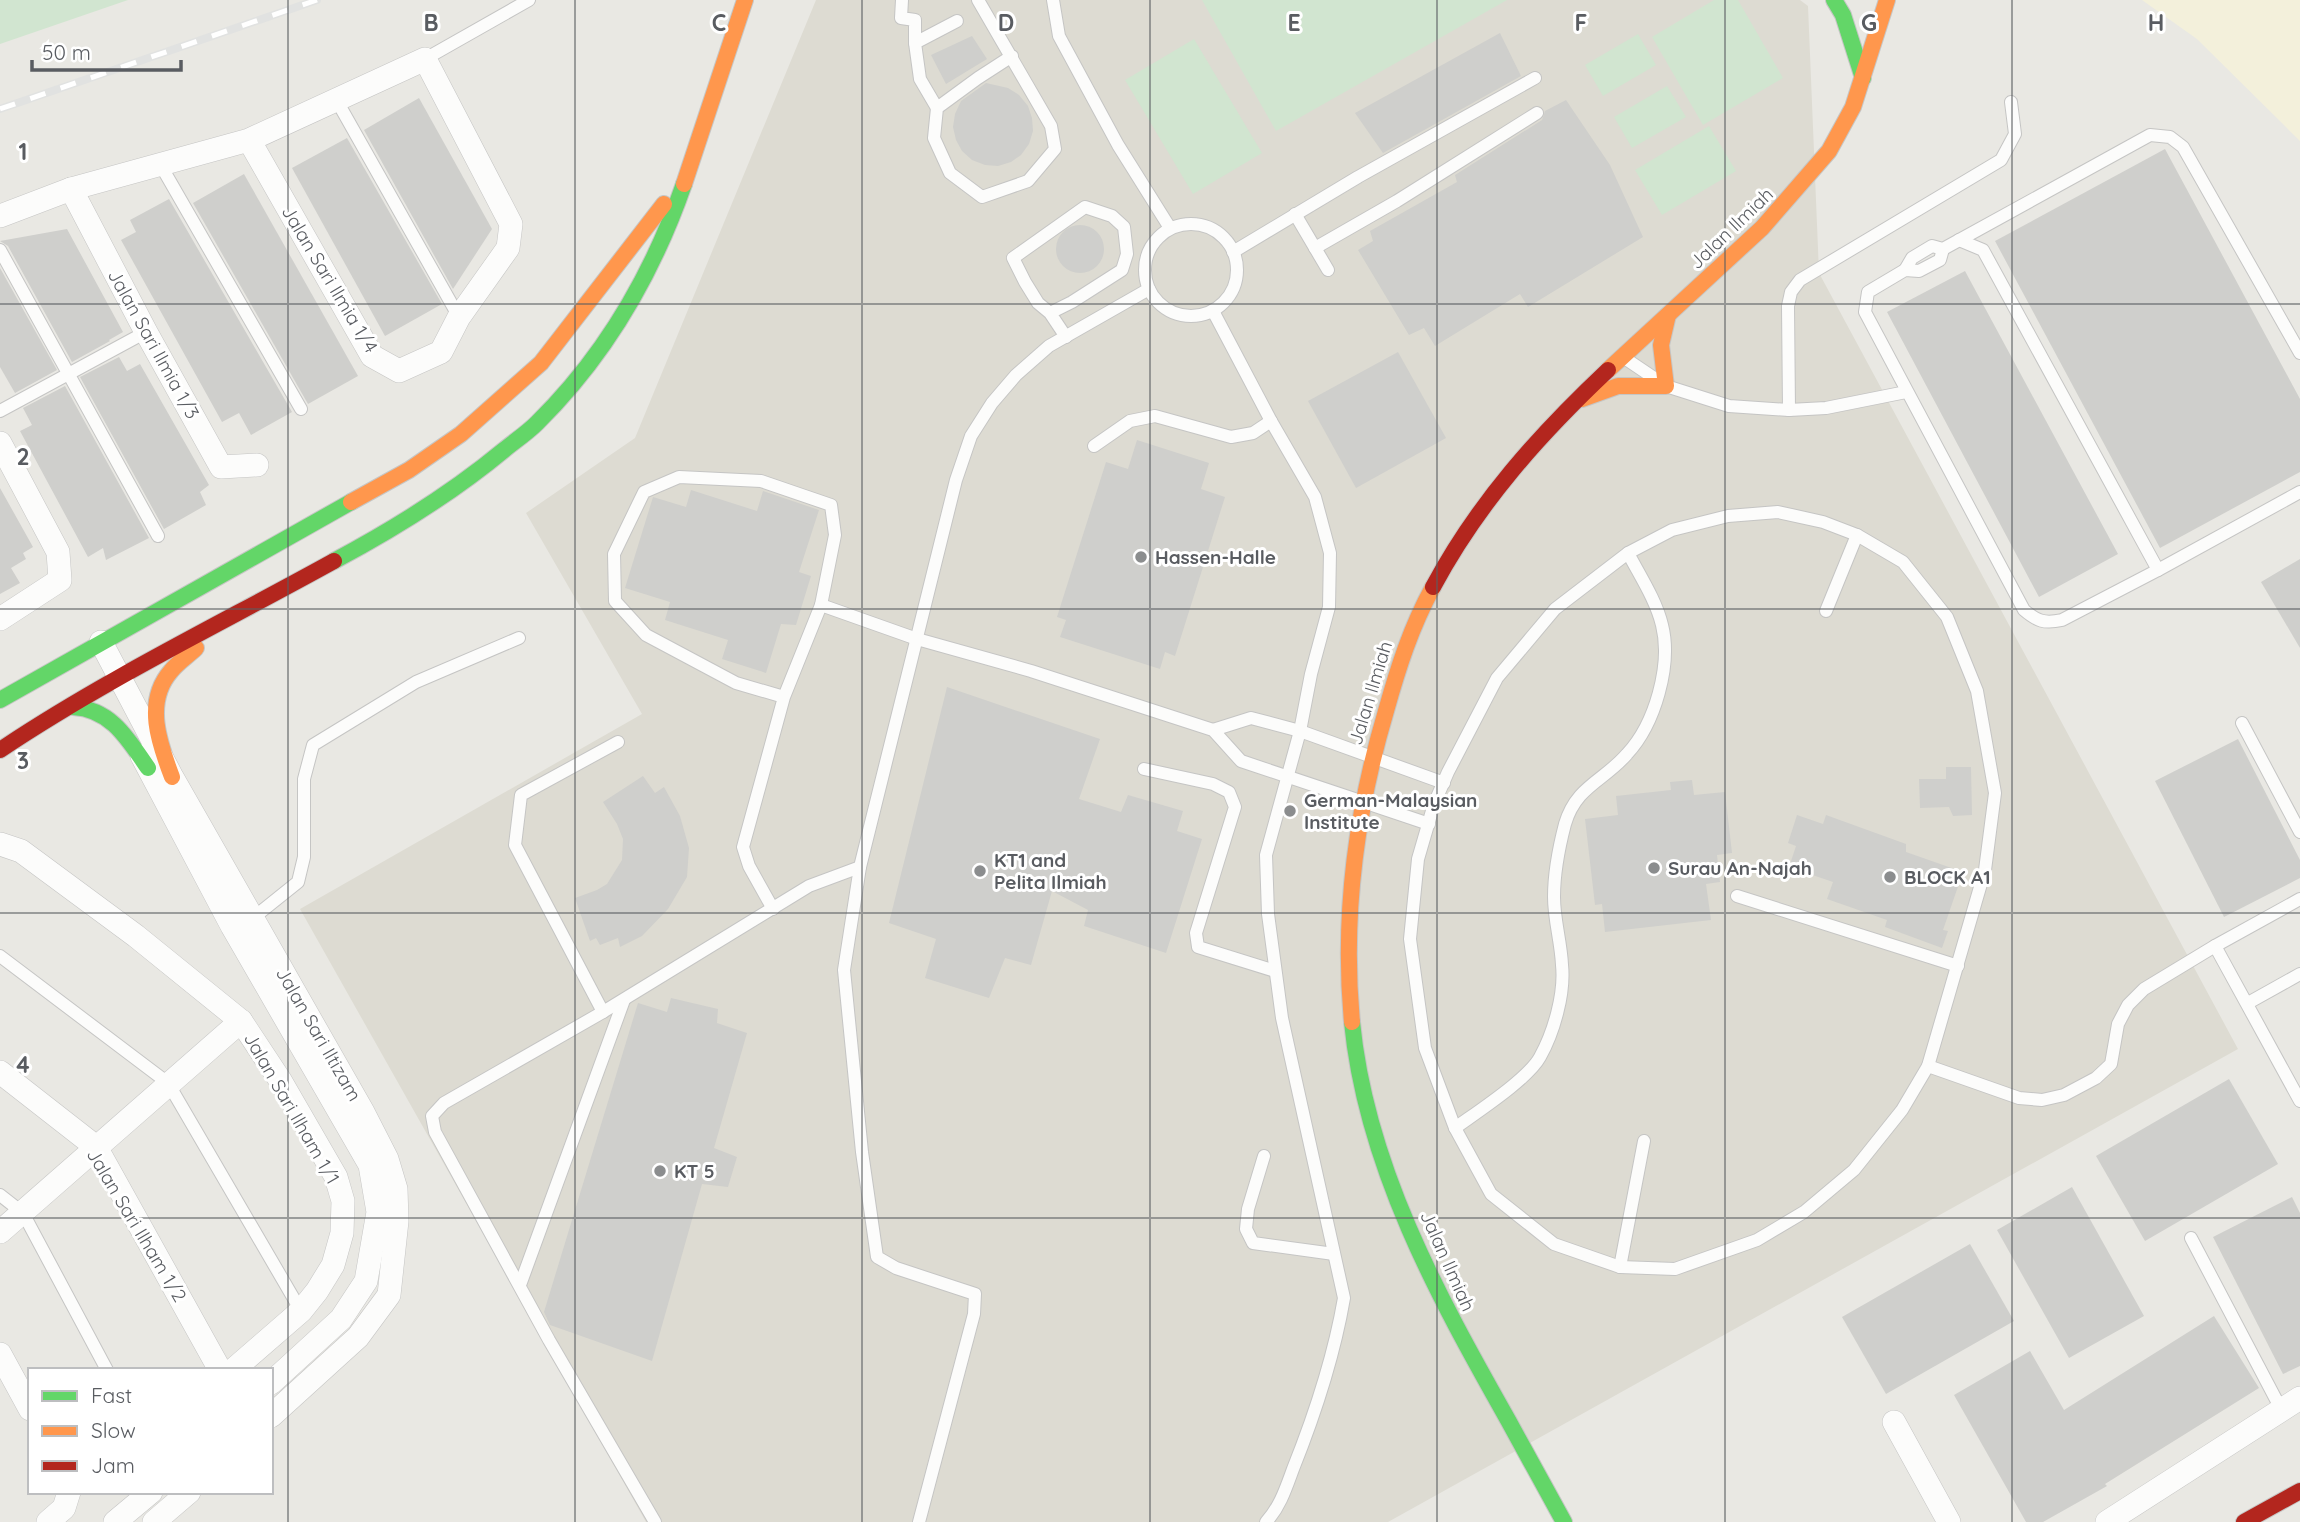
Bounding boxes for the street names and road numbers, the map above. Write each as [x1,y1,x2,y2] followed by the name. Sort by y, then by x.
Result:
[1684,182,1778,274] street label: Jalan Ilmiah
[277,201,383,357] street label: Jalan Sari Ilmia 1/4
[103,265,205,423] street label: Jalan Sari Ilmia 1/3
[1343,638,1397,748] street label: Jalan Ilmiah
[271,963,367,1105] street label: Jalan Sari Iltizam
[239,1028,345,1188] street label: Jalan Sari Ilham 1/1
[82,1144,192,1306] street label: Jalan Sari Ilham 1/2
[1415,1207,1481,1315] street label: Jalan Ilmiah

